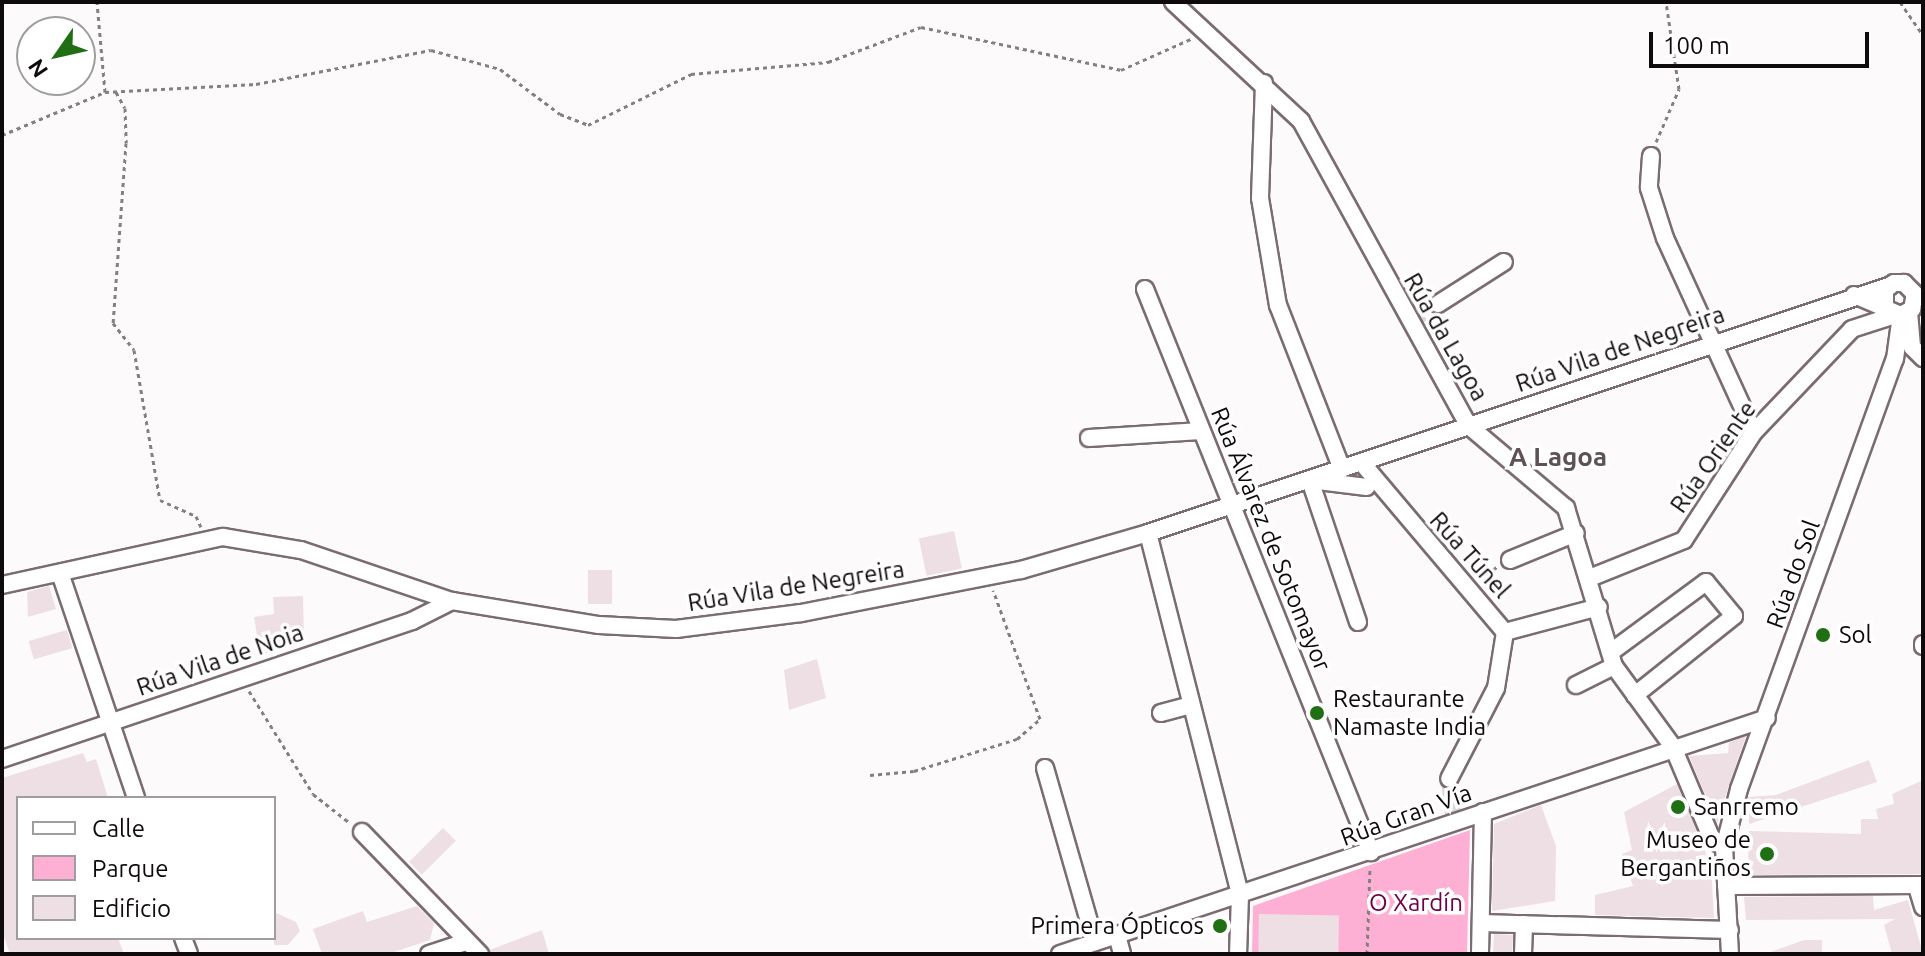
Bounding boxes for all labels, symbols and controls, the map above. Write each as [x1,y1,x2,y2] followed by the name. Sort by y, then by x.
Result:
[16,16,96,96] north arrow
[1653,16,1873,66] scale bar
[1663,32,1730,59] text: 100 m
[22,55,52,82] text: N
[1398,268,1494,406] street label: Rúa da Lagoa
[1512,300,1728,398] street label: Rúa Vila de Negreira
[1664,396,1762,518] street label: Rúa Oriente
[1205,403,1337,675] street label: Rúa Álvarez de Sotomayor
[1509,441,1607,473] district label: A Lagoa
[1424,506,1516,604] street label: Rúa Túnel
[1760,516,1826,632] street label: Rúa do Sol
[686,555,906,617] street label: Rúa Vila de Negreira
[133,618,307,702] street label: Rúa Vila de Noia
[1839,621,1872,649] place label: Sol
[1814,626,1832,644] marker: Sol
[1333,685,1486,741] place label: Restaurante Namaste India
[1308,704,1326,722] marker: Restaurante Namaste India
[1337,778,1475,852] street label: Rúa Gran Vía
[1694,793,1799,821] place label: Sanrremo
[16,796,276,940] legend
[1669,798,1687,816] marker: Sanrremo
[92,815,145,842] text: Calle
[1620,826,1751,882] place label: Museo de Bergantiños
[1758,845,1776,863] marker: Museo de Bergantiños
[92,855,169,882] text: Parque
[1369,889,1463,917] park label: O Xardín
[92,895,171,922] text: Edificio
[1030,912,1204,940] place label: Primera Ópticos
[1211,917,1229,935] marker: Primera Ópticos

